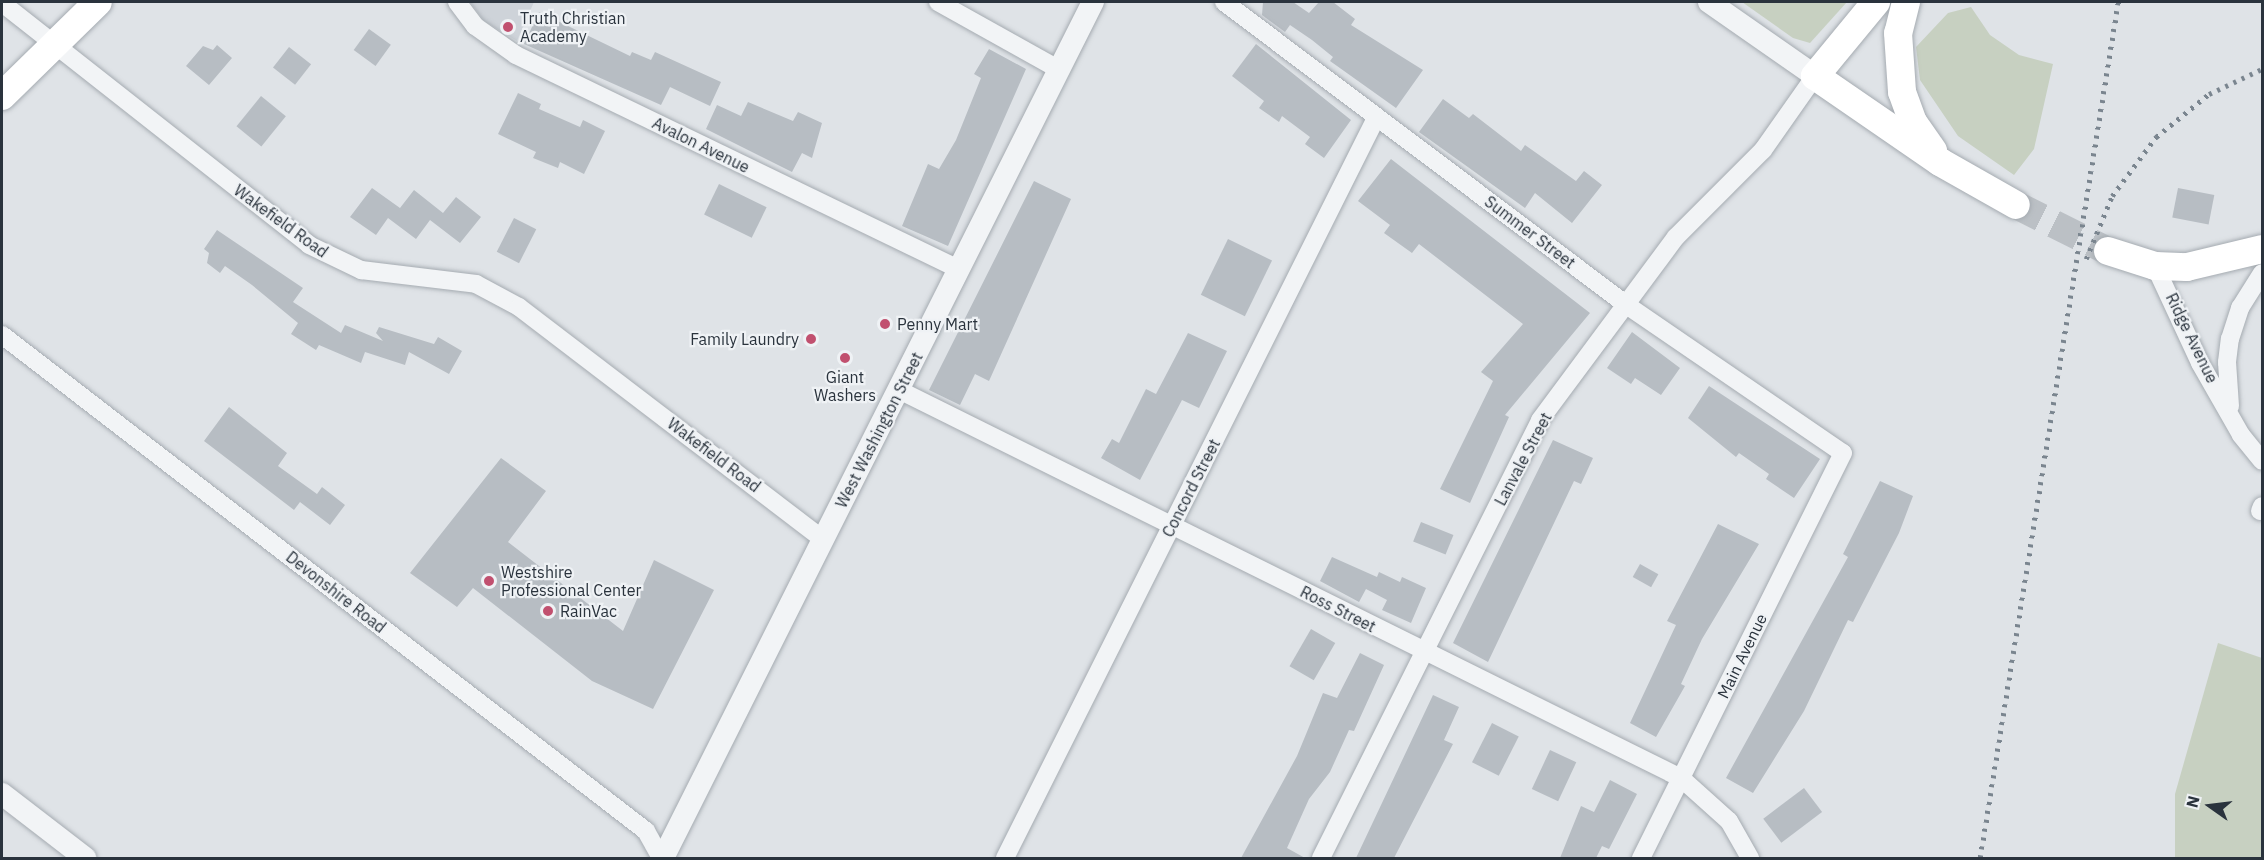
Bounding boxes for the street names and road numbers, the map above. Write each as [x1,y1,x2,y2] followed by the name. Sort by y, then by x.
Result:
[649,113,753,177] street label: Avalon Avenue
[230,180,332,262] street label: Wakefield Road
[1481,192,1579,272] street label: Summer Street
[2162,290,2222,386] street label: Ridge Avenue
[831,349,927,511] street label: West Washington Street
[1490,409,1556,509] street label: Lanvale Street
[664,414,764,496] street label: Wakefield Road
[1158,436,1224,540] street label: Concord Street
[282,547,390,637] street label: Devonshire Road
[1297,582,1379,636] street label: Ross Street
[1713,611,1771,701] street label: Main Avenue

